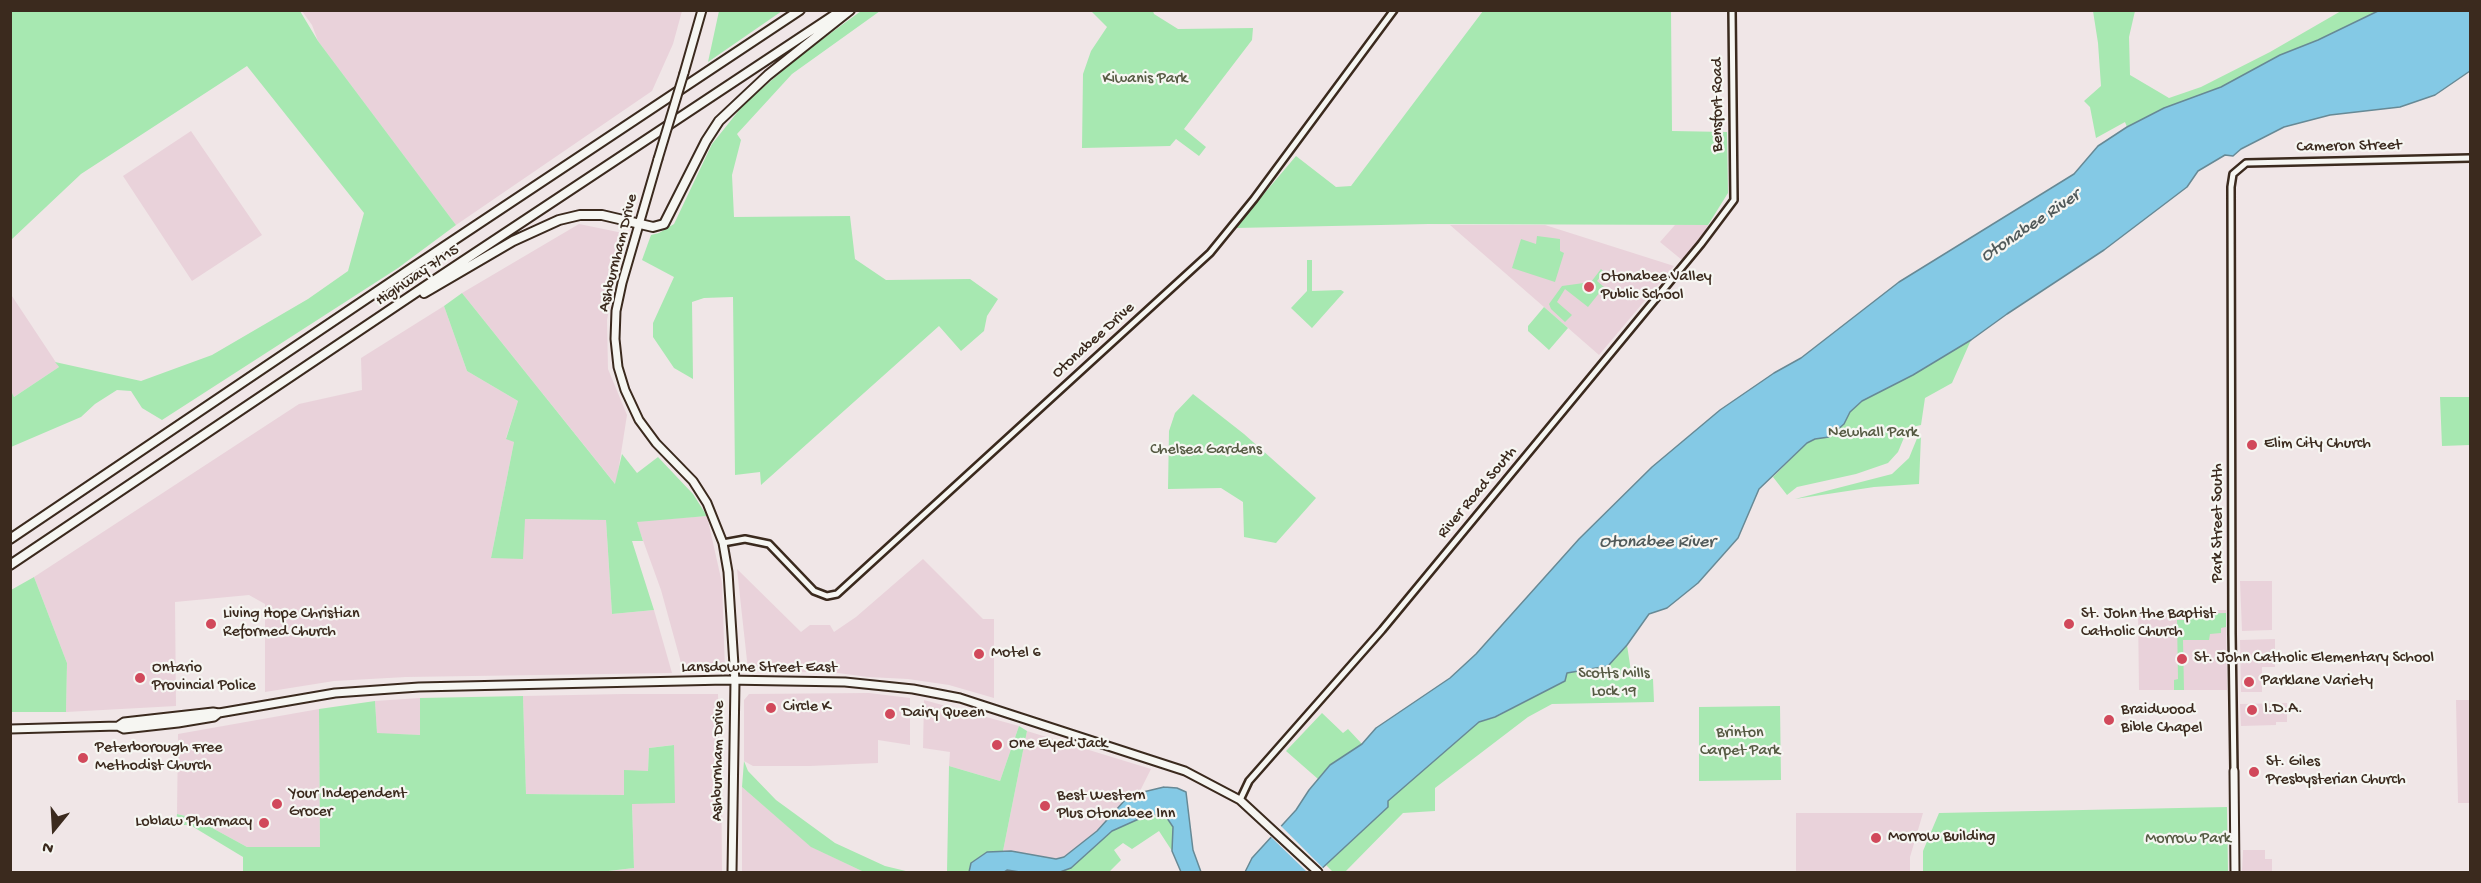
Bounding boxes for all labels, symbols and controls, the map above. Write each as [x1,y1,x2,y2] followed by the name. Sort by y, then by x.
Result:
[1709,58,1729,152] street label: Bensfort Road
[1103,70,1187,90] park label: Kiwanis Park
[2296,136,2402,158] street label: Cameron Street
[1977,186,2085,268] water label: Otonabee River
[595,192,643,314] street label: Ashburnham Drive
[373,241,463,311] street label: Highway 7/115
[1601,268,1712,306] place label: Otonabee Valley Public School
[1582,280,1596,294] marker: Otonabee Valley Public School
[1049,299,1139,383] street label: Otonabee Drive
[1828,424,1918,444] park label: Newhall Park
[2264,435,2371,455] place label: Elim City Church
[2245,438,2259,452] marker: Elim City Church
[1150,441,1262,461] park label: Chelsea Gardens
[1434,443,1522,543] street label: River Road South
[2209,463,2229,583] street label: Park Street South
[1599,532,1715,554] water label: Otonabee River
[223,605,359,643] place label: Living Hope Christian Reformed Church
[2081,605,2215,643] place label: St. John the Baptist Catholic Church
[204,617,218,631] marker: Living Hope Christian Reformed Church
[2062,617,2076,631] marker: St. John the Baptist Catholic Church
[991,644,1041,664] place label: Motel 6
[972,647,986,661] marker: Motel 6
[2194,649,2434,669] place label: St. John Catholic Elementary School
[2175,652,2189,666] marker: St. John Catholic Elementary School
[152,659,256,697] place label: Ontario Provincial Police
[681,659,837,679] street label: Lansdowne Street East
[1578,665,1650,703] park label: Scotts Mills Lock 19
[133,671,147,685] marker: Ontario Provincial Police
[2261,672,2373,692] place label: Parklane Variety
[2242,675,2256,689] marker: Parklane Variety
[783,698,831,718] place label: Circle K
[2264,700,2303,720] place label: I.D.A.
[708,701,730,821] street label: Ashburnham Drive
[764,701,778,715] marker: Circle K
[2121,701,2202,739] place label: Braidwood Bible Chapel
[2245,703,2259,717] marker: I.D.A.
[902,704,984,724] place label: Dairy Queen
[883,707,897,721] marker: Dairy Queen
[2102,713,2116,727] marker: Braidwood Bible Chapel
[1700,724,1780,762] park label: Brinton Carpet Park
[1009,735,1107,755] place label: One Eyed Jack
[990,738,1004,752] marker: One Eyed Jack
[95,739,223,777] place label: Peterborough Free Methodist Church
[76,751,90,765] marker: Peterborough Free Methodist Church
[2266,753,2406,791] place label: St. Giles Presbysterian Church
[2247,765,2261,779] marker: St. Giles Presbysterian Church
[289,785,406,823] place label: Your Independent Grocer
[1057,787,1175,825] place label: Best Western Plus Otonabee Inn
[270,797,284,811] marker: Your Independent Grocer
[24,799,84,859] north arrow
[1038,799,1052,813] marker: Best Western Plus Otonabee Inn
[135,813,252,833] place label: Loblaw Pharmacy
[257,816,271,830] marker: Loblaw Pharmacy
[1888,828,1995,848] place label: Morrow Building
[2145,830,2231,850] park label: Morrow Park
[1869,831,1883,845] marker: Morrow Building
[40,836,56,857] text: N

